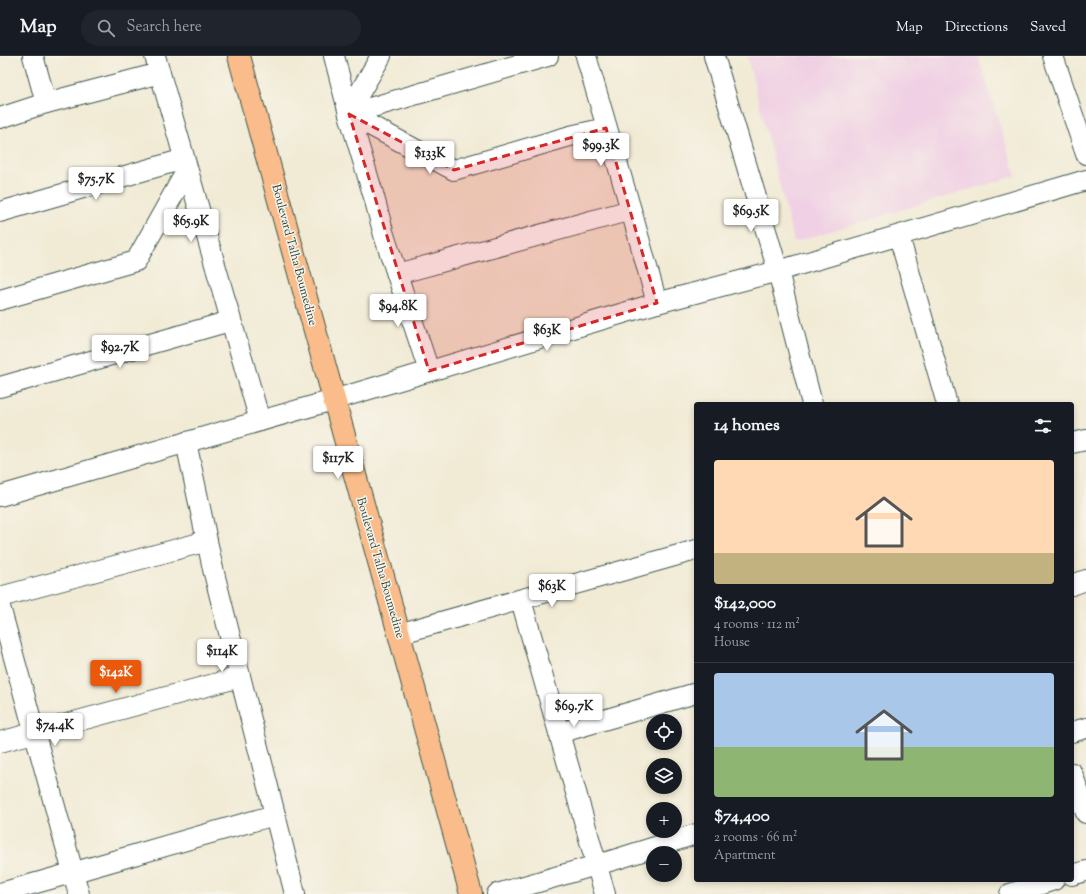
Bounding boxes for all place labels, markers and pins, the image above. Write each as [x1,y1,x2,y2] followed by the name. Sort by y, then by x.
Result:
[568,133,634,167] pin: $99.3K
[402,141,458,175] pin: $133K
[63,167,129,201] pin: $75.7K
[718,199,784,233] pin: $69.5K
[158,209,224,243] pin: $65.9K
[365,294,431,328] pin: $94.8K
[523,318,571,352] pin: $63K
[87,335,153,369] pin: $92.7K
[310,446,366,480] pin: $117K
[528,574,576,608] pin: $63K
[194,639,250,673] pin: $114K
[88,660,144,694] pin: $142K
[541,694,607,728] pin: $69.7K
[22,713,88,747] pin: $74.4K

